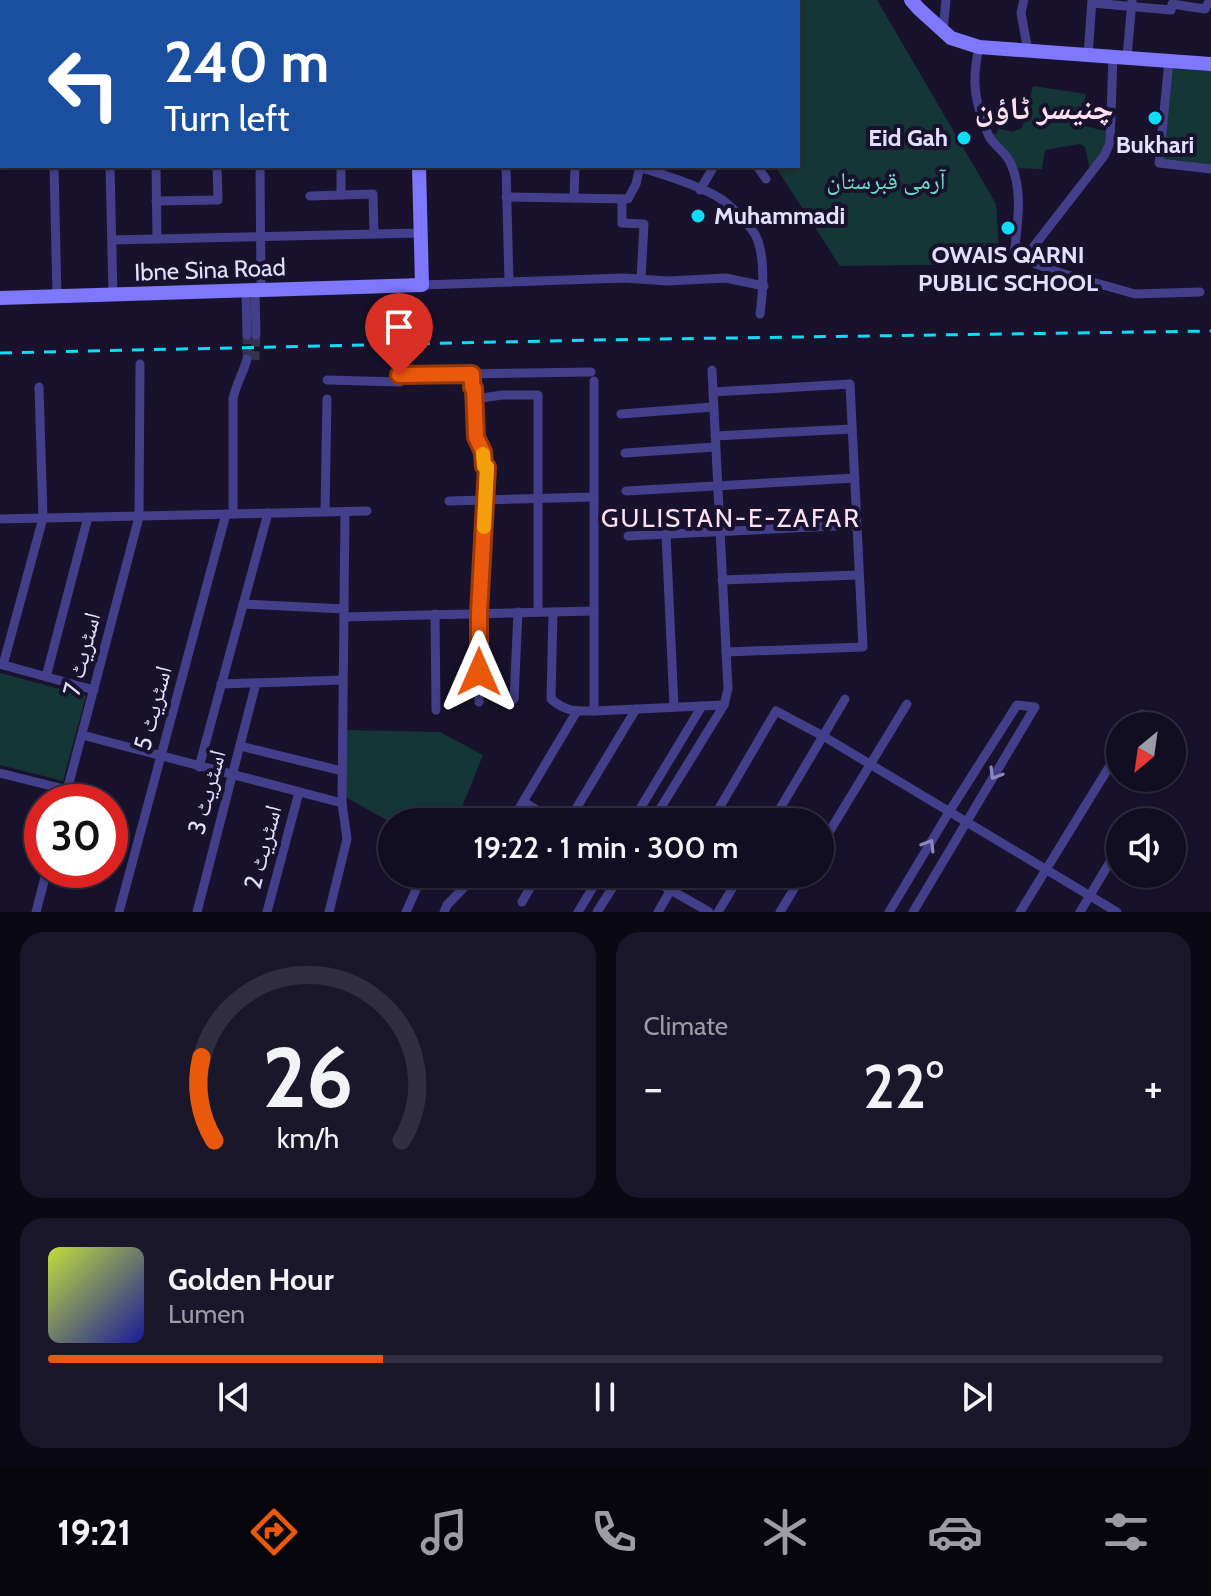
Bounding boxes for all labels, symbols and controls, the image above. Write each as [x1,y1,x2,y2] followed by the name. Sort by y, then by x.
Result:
[164,28,329,96] text: 240 m
[32,32,136,136] icon: left
[974,88,1114,127] district label: چنیسر ٹاؤن
[164,96,289,140] text: Turn left
[1146,109,1164,127] marker: Bukhari
[868,123,948,152] place label: Eid Gah
[955,129,973,147] marker: Eid Gah
[1116,130,1194,159] place label: Bukhari
[826,166,946,195] park label: آرمی قبرستان
[714,201,845,230] place label: Muhammadi
[689,207,707,225] marker: Muhammadi
[999,219,1017,237] marker: OWAIS QARNI PUBLIC SCHOOL
[918,240,1098,297] place label: OWAIS QARNI PUBLIC SCHOOL
[134,252,286,287] street label: Ibne Sina Road
[365,293,433,375] pin
[377,305,421,349] icon: arrive
[601,502,861,534] district label: GULISTAN-E-ZAFAR
[56,609,107,699] street label: اسٹریٹ 7
[437,630,521,714] position arrow
[127,663,178,753] street label: اسٹریٹ 5
[1106,712,1186,792] north arrow
[1106,712,1186,888] map controls
[181,747,232,837] street label: اسٹریٹ 3
[990,765,1005,780] one-way arrow
[24,784,128,888] speed limit sign: 30
[237,802,288,892] street label: اسٹریٹ 2
[1106,808,1186,888] button: sound
[473,829,739,866] text: 19:22 · 1 min · 300 m
[920,839,935,854] one-way arrow
[644,1010,728,1042] text: Climate
[262,1027,353,1128] text: 26
[863,1050,944,1123] text: 22°
[644,1061,663,1114] text: −
[1144,1061,1163,1114] text: +
[276,1120,339,1155] text: km/h
[168,1261,334,1298] text: Golden Hour
[168,1298,245,1330] text: Lumen
[212,1375,256,1419] icon: previous
[583,1375,627,1419] icon: pause
[955,1375,999,1419] icon: next
[246,1504,302,1560] icon: directions
[416,1504,472,1560] icon: music
[586,1504,642,1560] icon: phone
[757,1504,813,1560] icon: climate
[927,1504,983,1560] icon: car
[1098,1504,1154,1560] icon: filters
[57,1510,131,1554] text: 19:21

